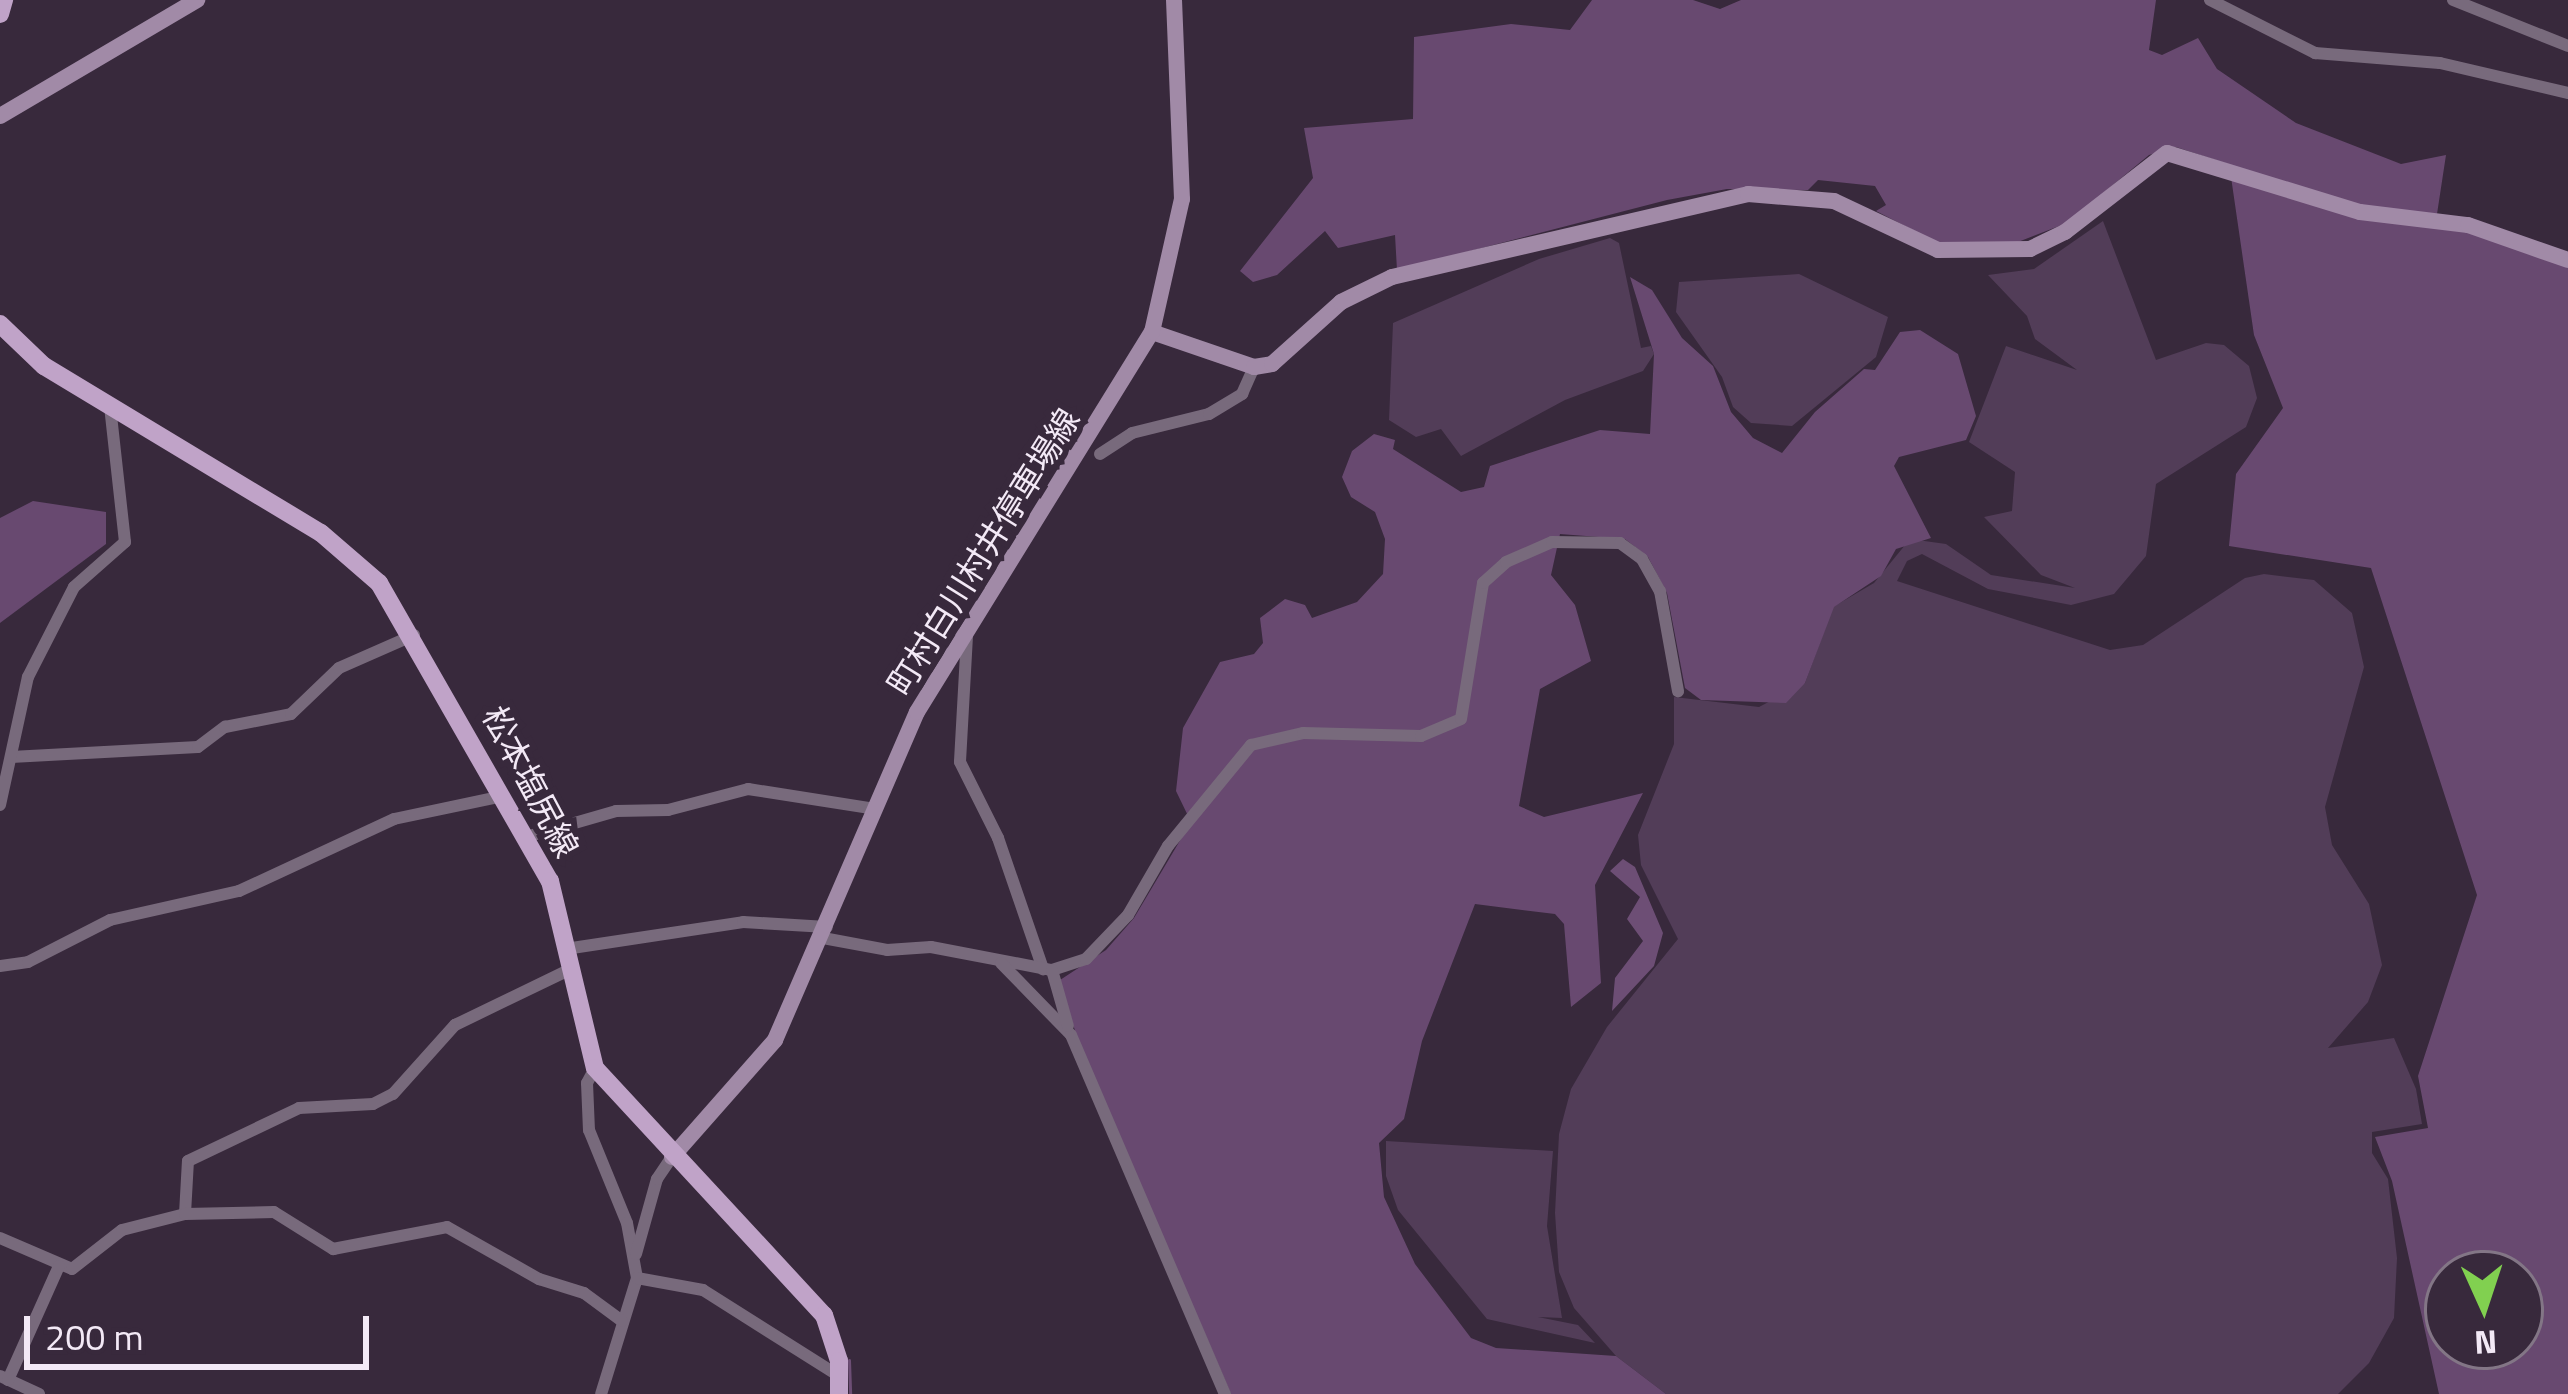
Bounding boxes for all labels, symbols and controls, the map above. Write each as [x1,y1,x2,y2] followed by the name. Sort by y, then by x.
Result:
[880,402,1088,702] street label: 町村白川村井停車場線
[474,700,586,864] street label: 松本塩尻線
[2424,1250,2544,1370] north arrow
[30,1292,375,1366] scale bar
[45,1309,144,1364] text: 200 m
[2473,1317,2498,1369] text: N

